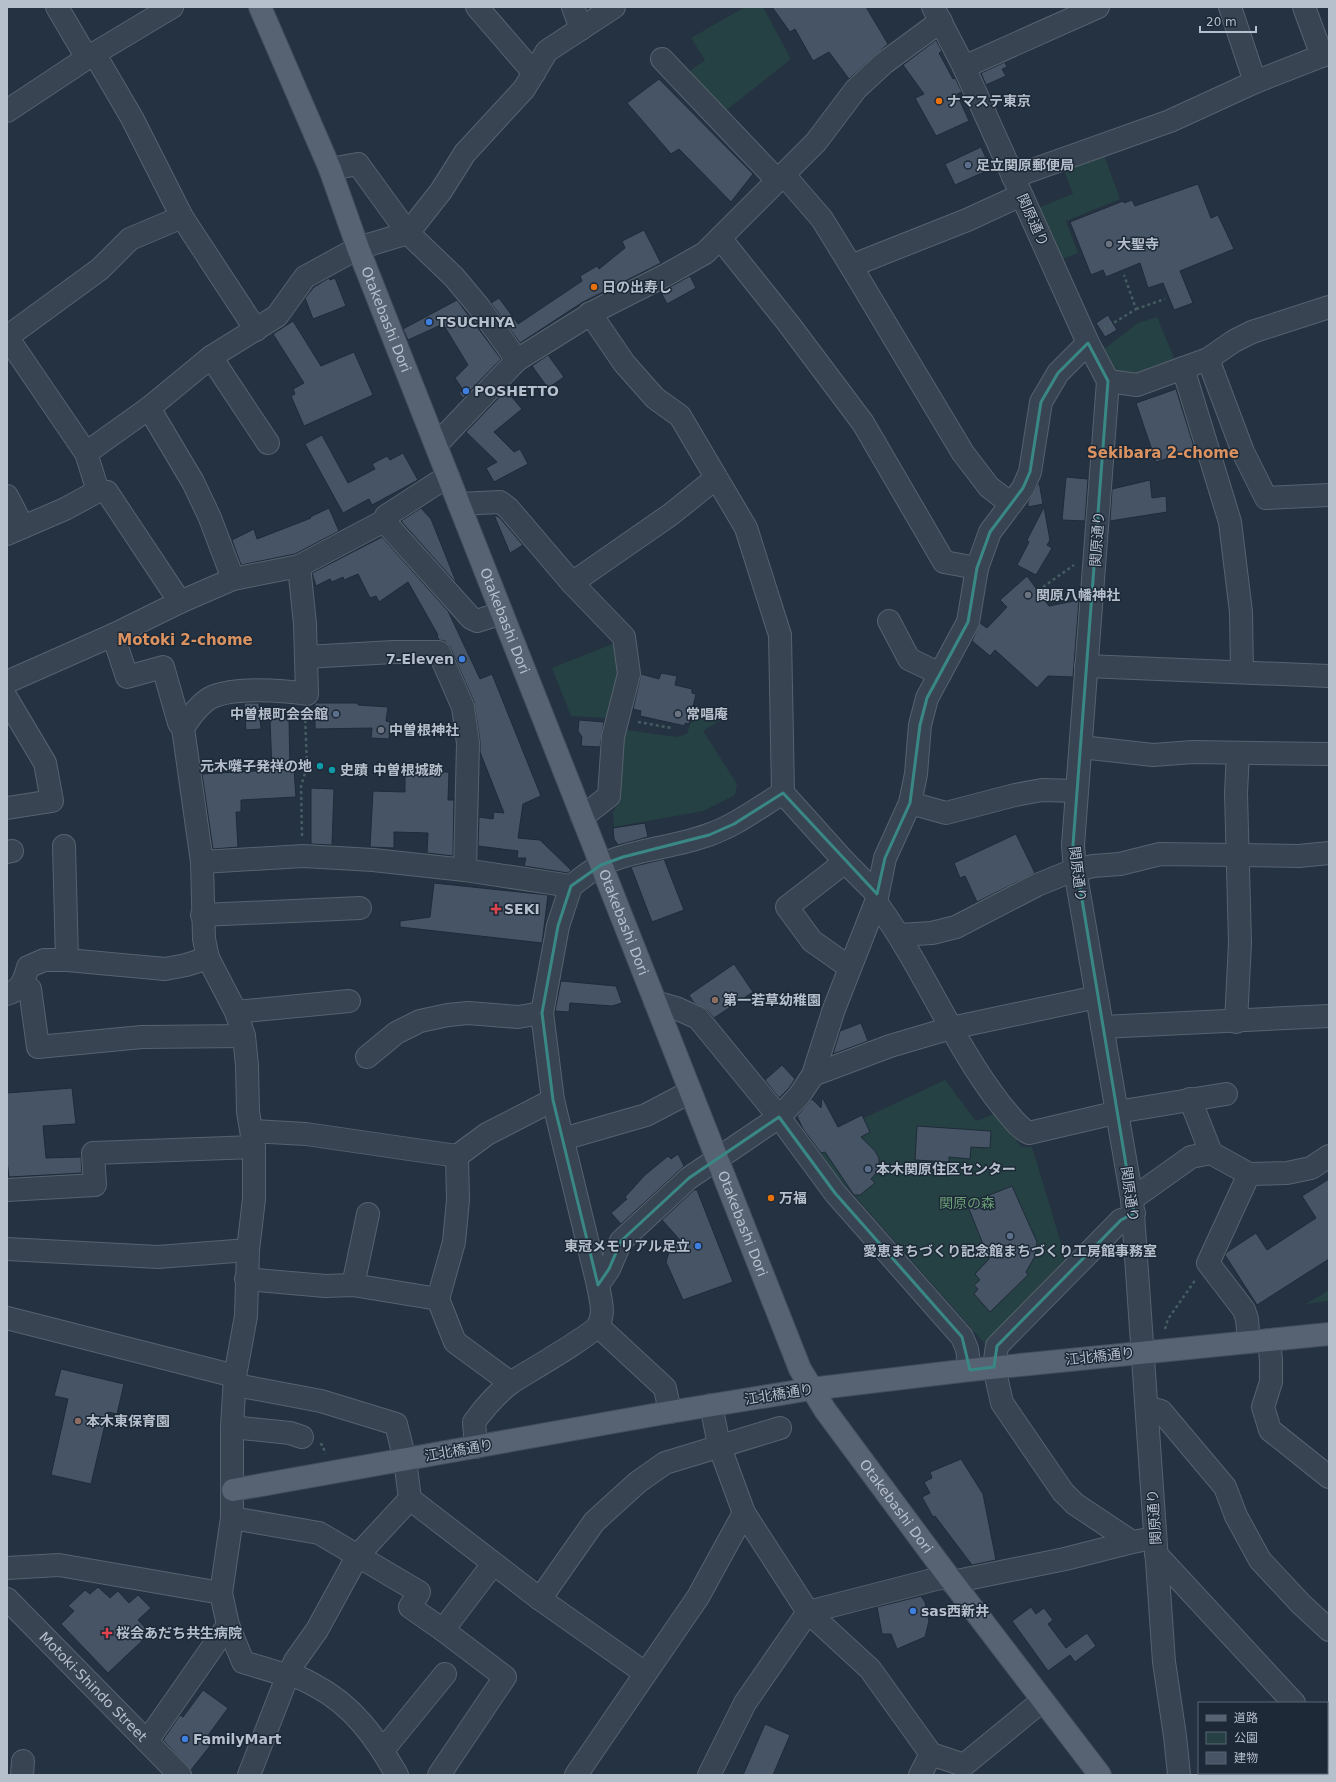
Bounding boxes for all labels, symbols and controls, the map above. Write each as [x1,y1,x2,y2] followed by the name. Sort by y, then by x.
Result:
[1200,8,1256,34] scale bar
[1206,15,1237,29] text: 20 m
[947,93,1031,109] place label: ナマステ東京
[934,96,944,106] marker: ナマステ東京
[976,157,1074,173] place label: 足立関原郵便局
[963,160,973,170] marker: 足立関原郵便局
[1014,191,1052,249] street label: 関原通り
[1117,236,1159,252] place label: 大聖寺
[1104,239,1114,249] marker: 大聖寺
[358,264,414,375] street label: Otakebashi Dori
[602,279,672,295] place label: 日の出寿し
[589,282,599,292] marker: 日の出寿し
[437,314,515,330] place label: TSUCHIYA
[424,317,434,327] marker: TSUCHIYA
[474,383,559,399] place label: POSHETTO
[461,386,471,396] marker: POSHETTO
[1087,444,1239,462] district label: Sekibara 2-chome
[1087,511,1107,567] street label: 関原通り
[477,566,533,676] street label: Otakebashi Dori
[1036,587,1120,603] place label: 関原八幡神社
[1023,590,1033,600] marker: 関原八幡神社
[117,631,253,649] district label: Motoki 2-chome
[386,651,454,667] place label: 7-Eleven
[457,654,467,664] marker: 7-Eleven
[230,706,328,722] place label: 中曽根町会会館
[686,706,728,722] place label: 常唱庵
[331,709,341,719] marker: 中曽根町会会館
[673,709,683,719] marker: 常唱庵
[389,722,459,738] place label: 中曽根神社
[376,725,386,735] marker: 中曽根神社
[200,758,312,774] place label: 元木囃子発祥の地
[315,761,325,771] marker: 元木囃子発祥の地
[340,762,443,778] place label: 史蹟 中曽根城跡
[327,765,337,775] marker: 史蹟 中曽根城跡
[1067,845,1089,903] street label: 関原通り
[596,867,652,977] street label: Otakebashi Dori
[504,901,540,917] place label: SEKI
[491,904,501,914] marker: SEKI
[723,992,821,1008] place label: 第一若草幼稚園
[710,995,720,1005] marker: 第一若草幼稚園
[876,1161,1016,1177] place label: 本木関原住区センター
[863,1164,873,1174] marker: 本木関原住区センター
[1118,1165,1142,1223] street label: 関原通り
[715,1168,771,1279] street label: Otakebashi Dori
[779,1190,807,1206] place label: 万福
[766,1193,776,1203] marker: 万福
[939,1195,995,1211] park label: 関原の森
[1005,1231,1015,1241] marker: 愛恵まちづくり記念館まちづくり工房館事務室
[564,1238,690,1254] place label: 東冠メモリアル足立
[693,1241,703,1251] marker: 東冠メモリアル足立
[863,1243,1157,1259] place label: 愛恵まちづくり記念館まちづくり工房館事務室
[1064,1344,1136,1368] street label: 江北橋通り
[743,1381,815,1407] street label: 江北橋通り
[86,1413,170,1429] place label: 本木東保育園
[73,1416,83,1426] marker: 本木東保育園
[423,1436,495,1464] street label: 江北橋通り
[856,1456,936,1556] street label: Otakebashi Dori
[1144,1489,1164,1545] street label: 関原通り
[921,1603,989,1619] place label: sas西新井
[908,1606,918,1616] marker: sas西新井
[116,1625,242,1641] place label: 桜会あだち共生病院
[101,1627,113,1639] marker: 桜会あだち共生病院
[36,1629,151,1745] street label: Motoki-Shindo Street
[1198,1702,1328,1774] legend
[1234,1711,1258,1725] text: 道路
[193,1731,282,1747] place label: FamilyMart
[1234,1731,1258,1745] text: 公園
[180,1734,190,1744] marker: FamilyMart
[1234,1751,1258,1765] text: 建物

